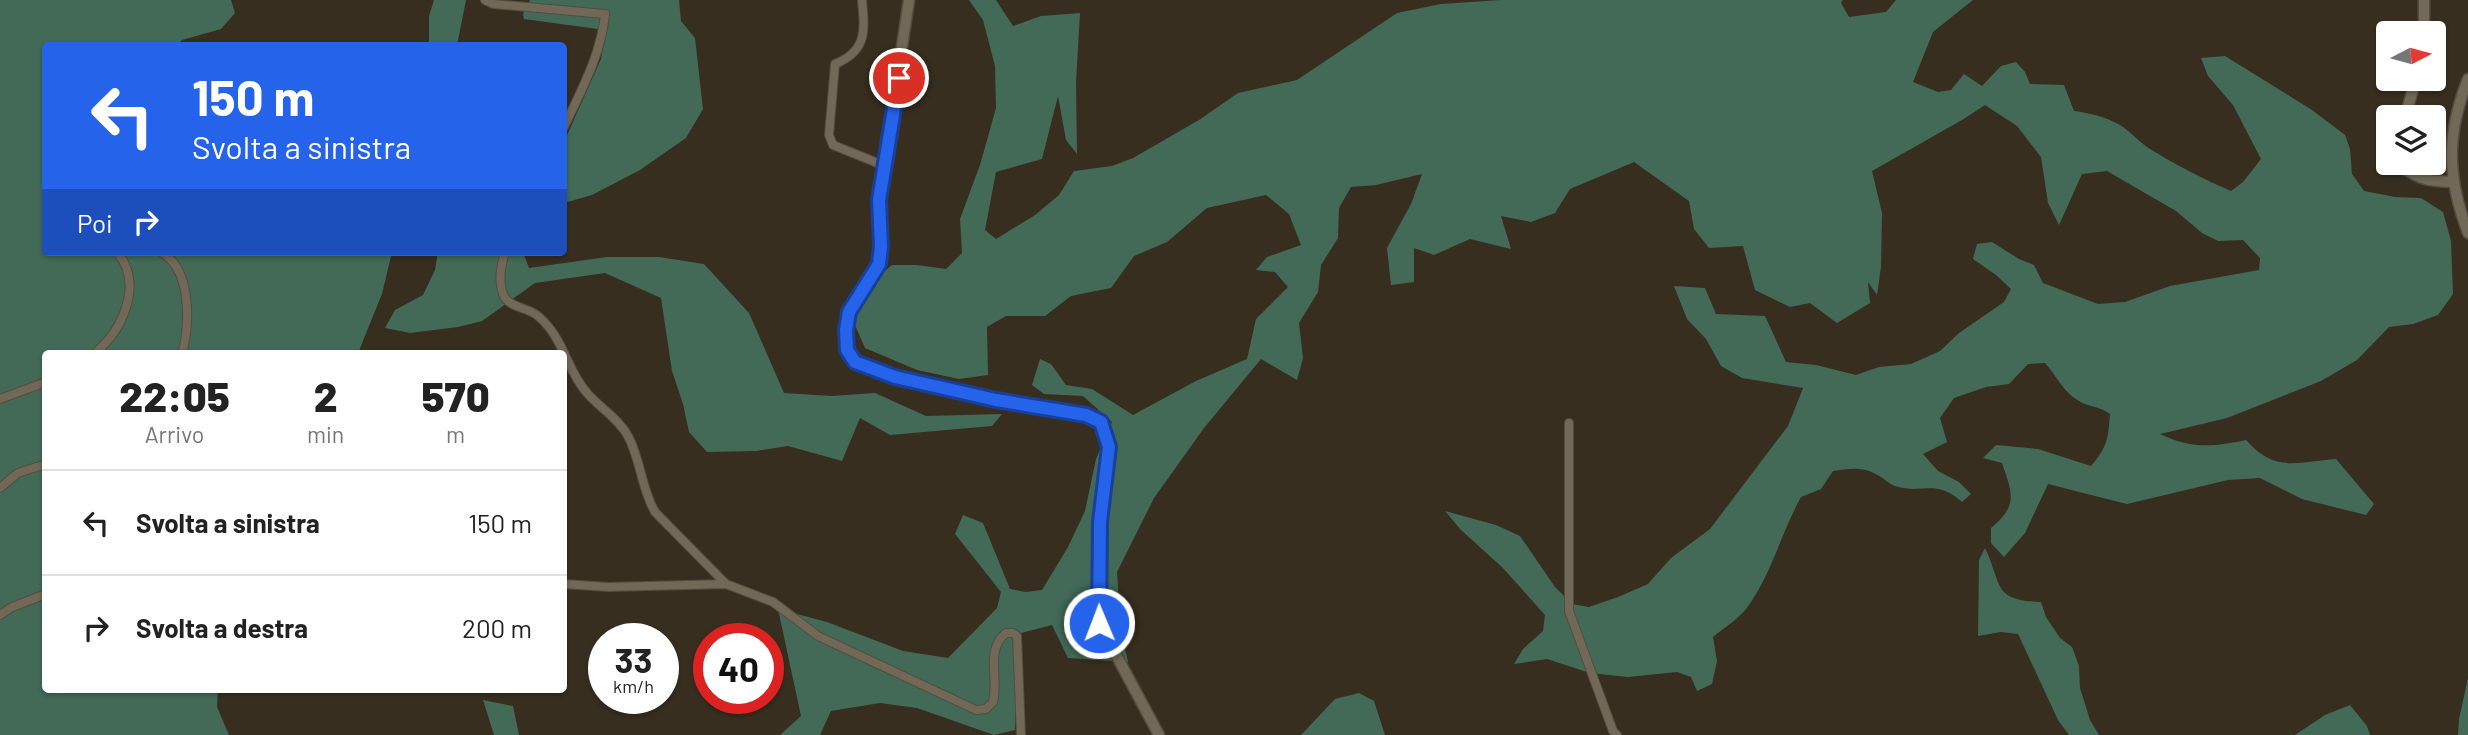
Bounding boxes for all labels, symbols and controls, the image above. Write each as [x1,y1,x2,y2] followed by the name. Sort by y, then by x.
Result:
[2376,21,2446,91] north arrow
[2376,21,2446,175] map controls
[869,48,929,108] pin
[880,59,918,97] icon: arrive
[192,67,314,126] text: 150 m
[77,70,168,161] icon: left
[2376,105,2446,175] button: layers
[192,127,411,165] text: Svolta a sinistra
[127,203,165,241] icon: right
[77,207,113,238] text: Poi
[119,370,230,420] text: 22:05
[314,370,338,420] text: 2
[422,370,490,420] text: 570
[145,420,204,448] text: Arrivo
[307,420,344,448] text: min
[446,420,465,448] text: m
[77,504,115,542] icon: left
[136,507,320,538] text: Svolta a sinistra
[468,507,532,538] text: 150 m
[1062,586,1136,660] position arrow
[77,609,115,647] icon: right
[136,612,308,643] text: Svolta a destra
[462,612,532,643] text: 200 m
[693,623,784,714] speed limit sign: 40
[615,638,652,680] text: 33
[613,675,654,697] text: km/h

